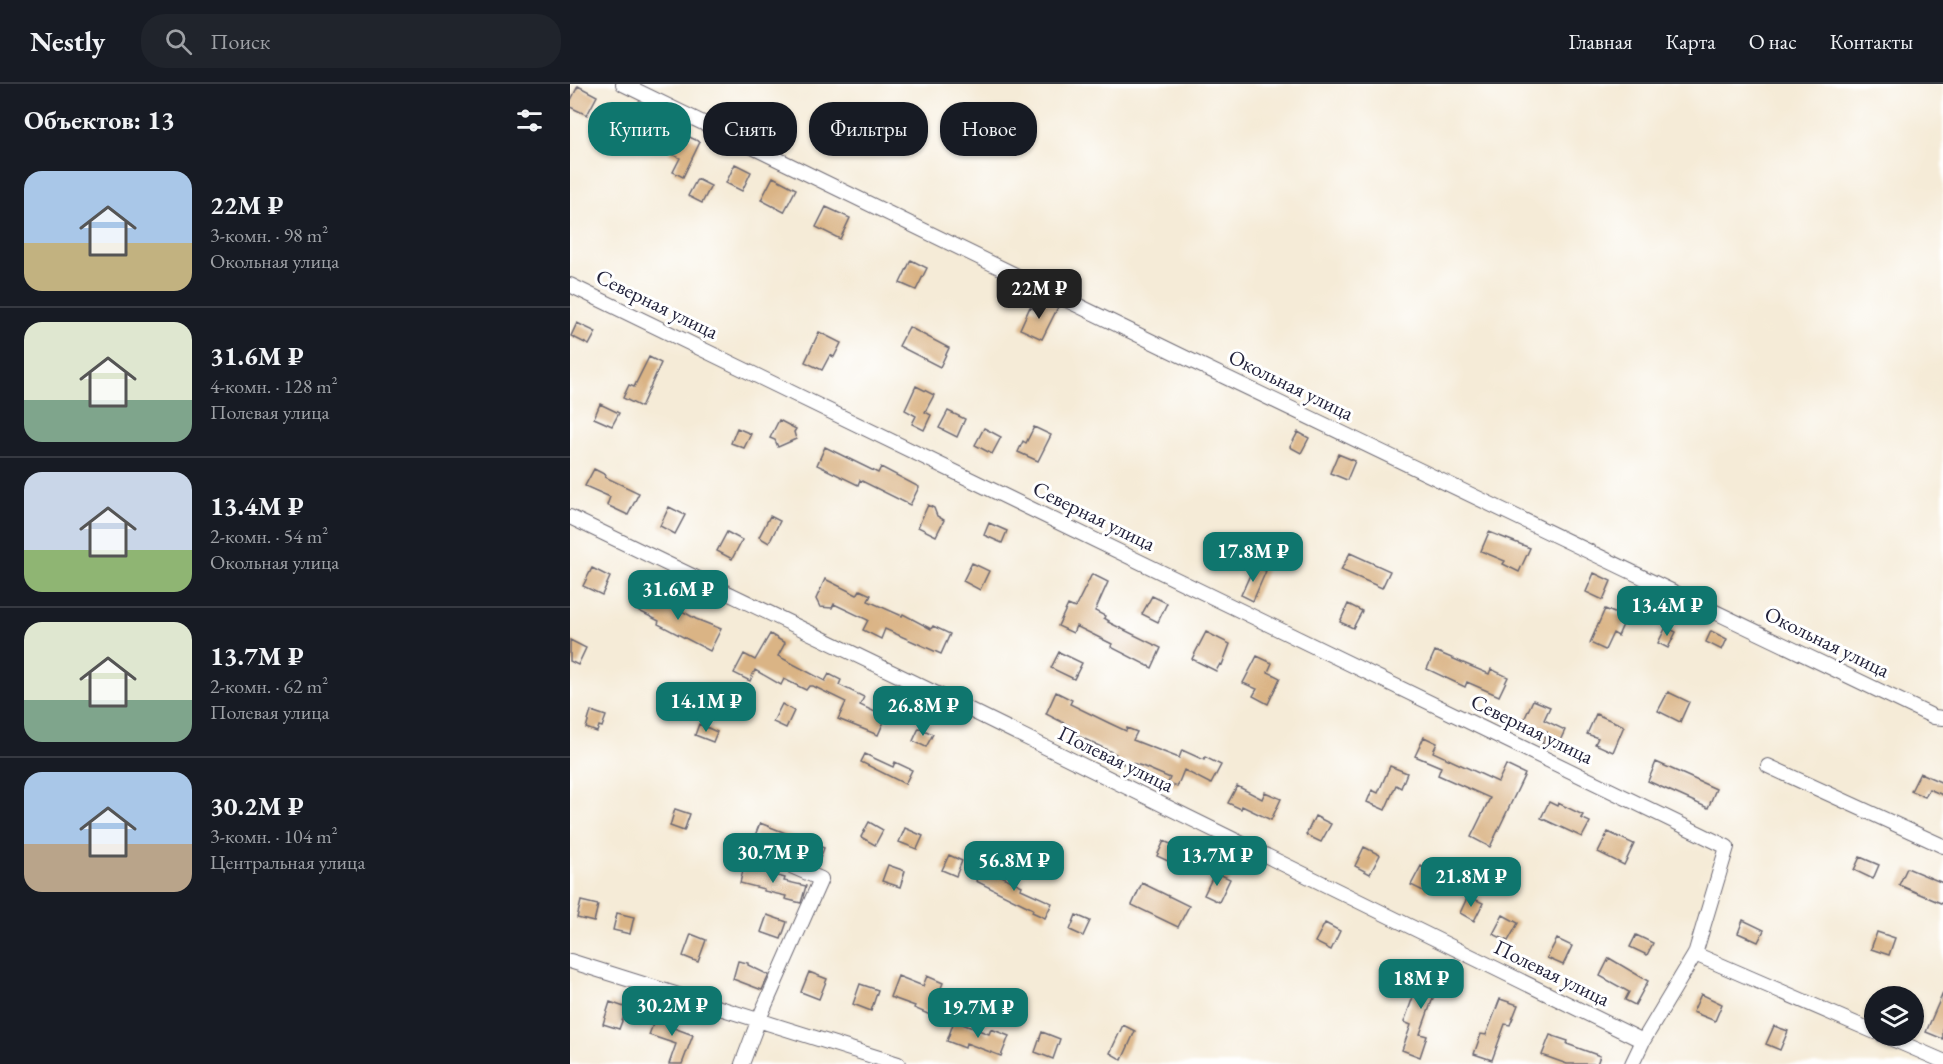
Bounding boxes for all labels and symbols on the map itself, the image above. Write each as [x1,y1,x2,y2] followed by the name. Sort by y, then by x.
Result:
[592,262,723,345] street label: Северная улица
[997,269,1081,320] pin: 22M ₽
[1224,343,1359,427] street label: Окольная улица
[1029,474,1160,557] street label: Северная улица
[1198,532,1308,583] pin: 17.8M ₽
[623,570,733,621] pin: 31.6M ₽
[1612,586,1722,637] pin: 13.4M ₽
[1760,600,1895,684] street label: Окольная улица
[651,682,761,733] pin: 14.1M ₽
[868,686,978,737] pin: 26.8M ₽
[1467,687,1598,770] street label: Северная улица
[1054,719,1179,798] street label: Полевая улица
[718,833,828,884] pin: 30.7M ₽
[1162,836,1272,887] pin: 13.7M ₽
[959,841,1069,892] pin: 56.8M ₽
[1416,857,1526,908] pin: 21.8M ₽
[1490,933,1615,1012] street label: Полевая улица
[1379,959,1463,1010] pin: 18M ₽
[617,986,727,1037] pin: 30.2M ₽
[923,988,1033,1039] pin: 19.7M ₽

